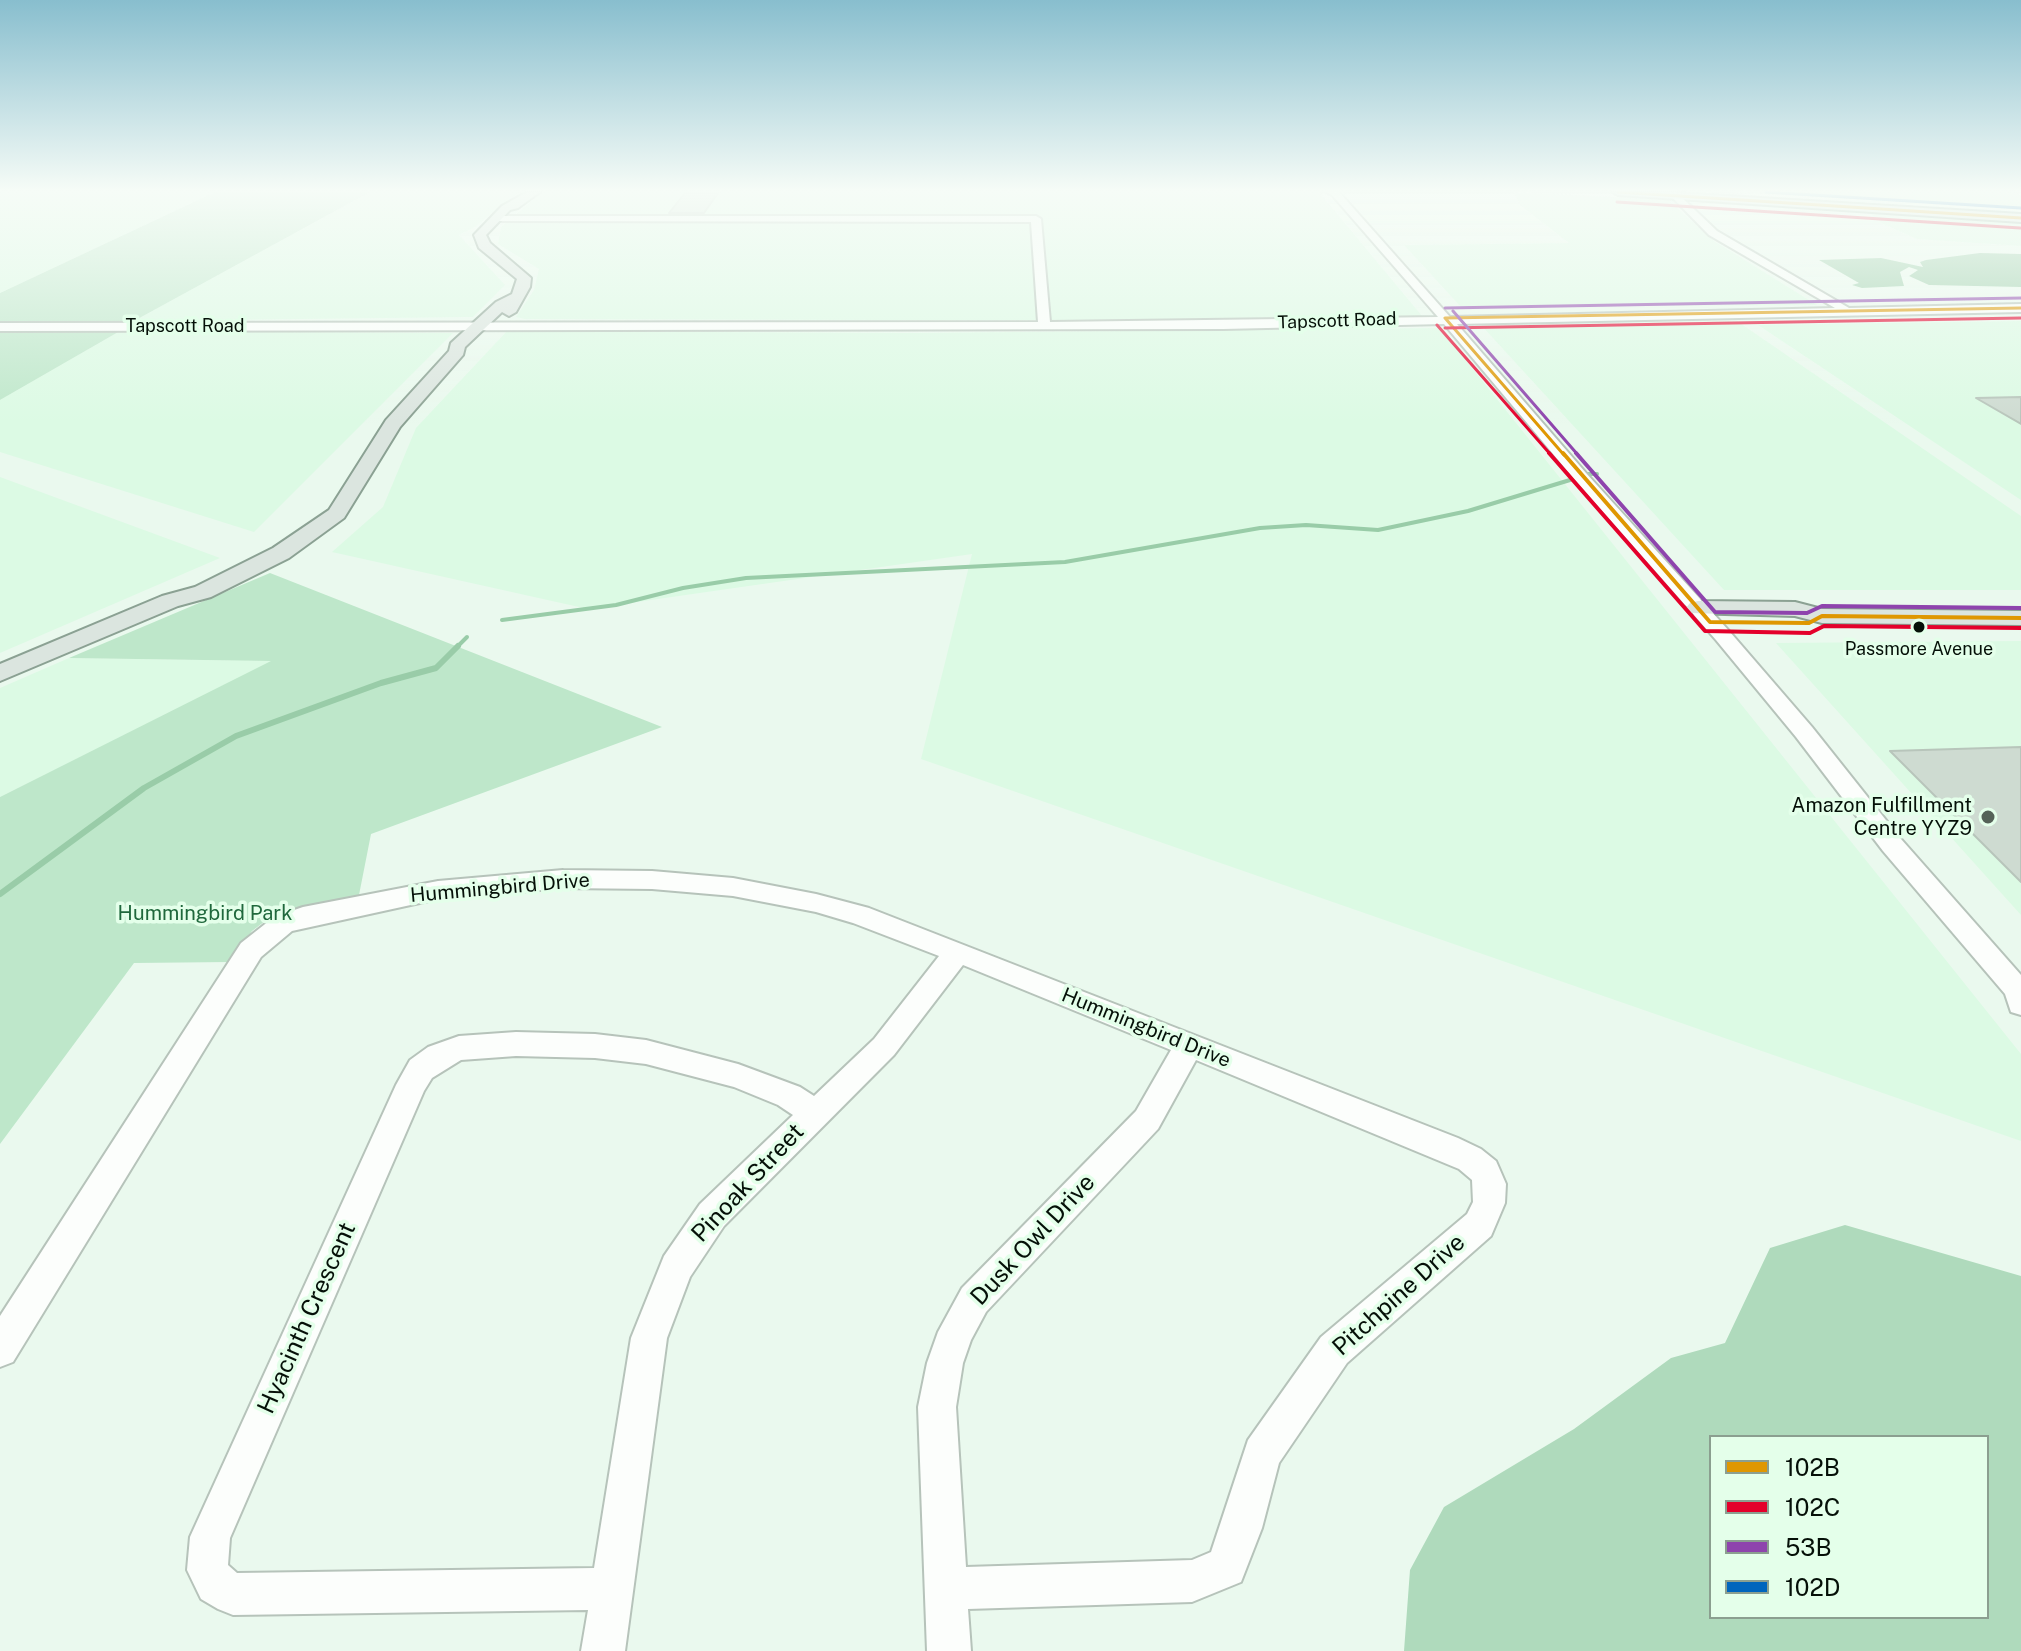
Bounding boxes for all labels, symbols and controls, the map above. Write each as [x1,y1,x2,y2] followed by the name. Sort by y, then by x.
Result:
[1277,308,1397,334] street label: Tapscott Road
[126,315,244,337] street label: Tapscott Road
[1911,619,1927,635] marker: Passmore Avenue
[1845,638,1993,660] place label: Passmore Avenue
[1791,794,1972,841] place label: Amazon Fulfillment Centre YYZ9
[1979,808,1997,826] marker: Amazon Fulfillment Centre YYZ9
[409,868,591,908] street label: Hummingbird Drive
[118,902,292,926] park label: Hummingbird Park
[1058,983,1234,1073] street label: Hummingbird Drive
[686,1118,810,1248] street label: Pinoak Street
[965,1168,1101,1312] street label: Dusk Owl Drive
[252,1218,362,1418] street label: Hyacinth Crescent
[1327,1228,1471,1362] street label: Pitchpine Drive
[1709,1435,1989,1619] legend
[1785,1453,1840,1481] text: 102B
[1785,1493,1840,1521] text: 102C
[1785,1533,1832,1561] text: 53B
[1785,1573,1840,1601] text: 102D

